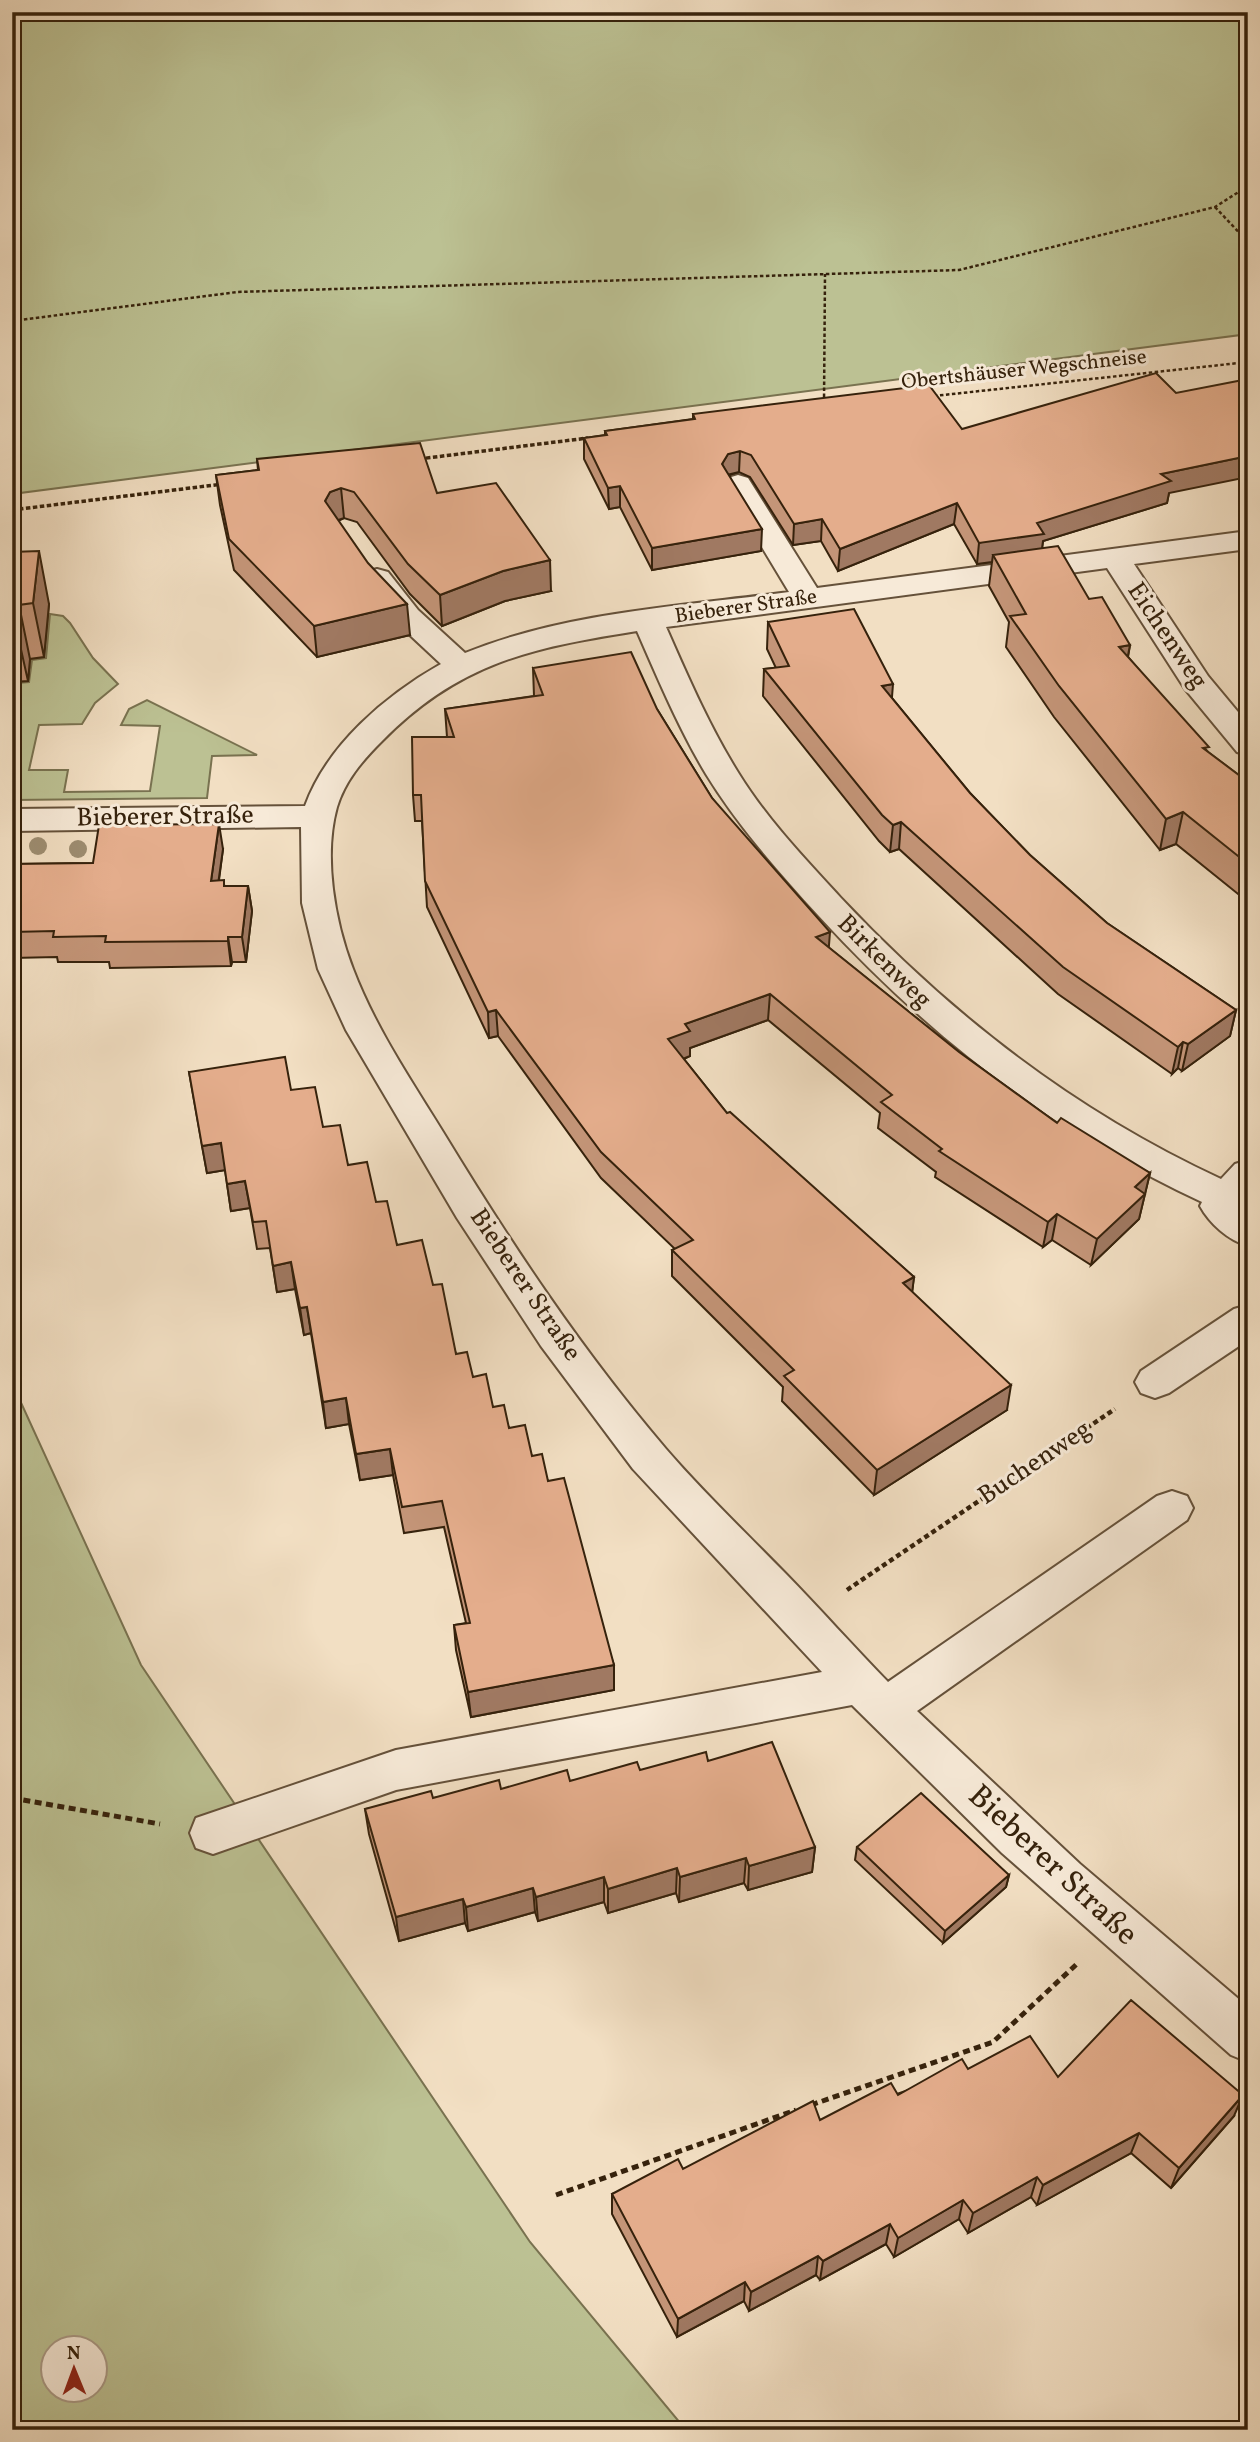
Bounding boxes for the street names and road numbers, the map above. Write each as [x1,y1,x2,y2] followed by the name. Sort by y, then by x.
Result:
[900,343,1148,397] street label: Obertshäuser Wegschneise
[1118,575,1216,697] street label: Eichenweg
[673,583,819,631] street label: Bieberer Straße
[76,797,254,837] street label: Bieberer Straße
[828,906,940,1018] street label: Birkenweg
[460,1201,590,1369] street label: Bieberer Straße
[971,1412,1099,1514] street label: Buchenweg
[957,1775,1147,1957] street label: Bieberer Straße

